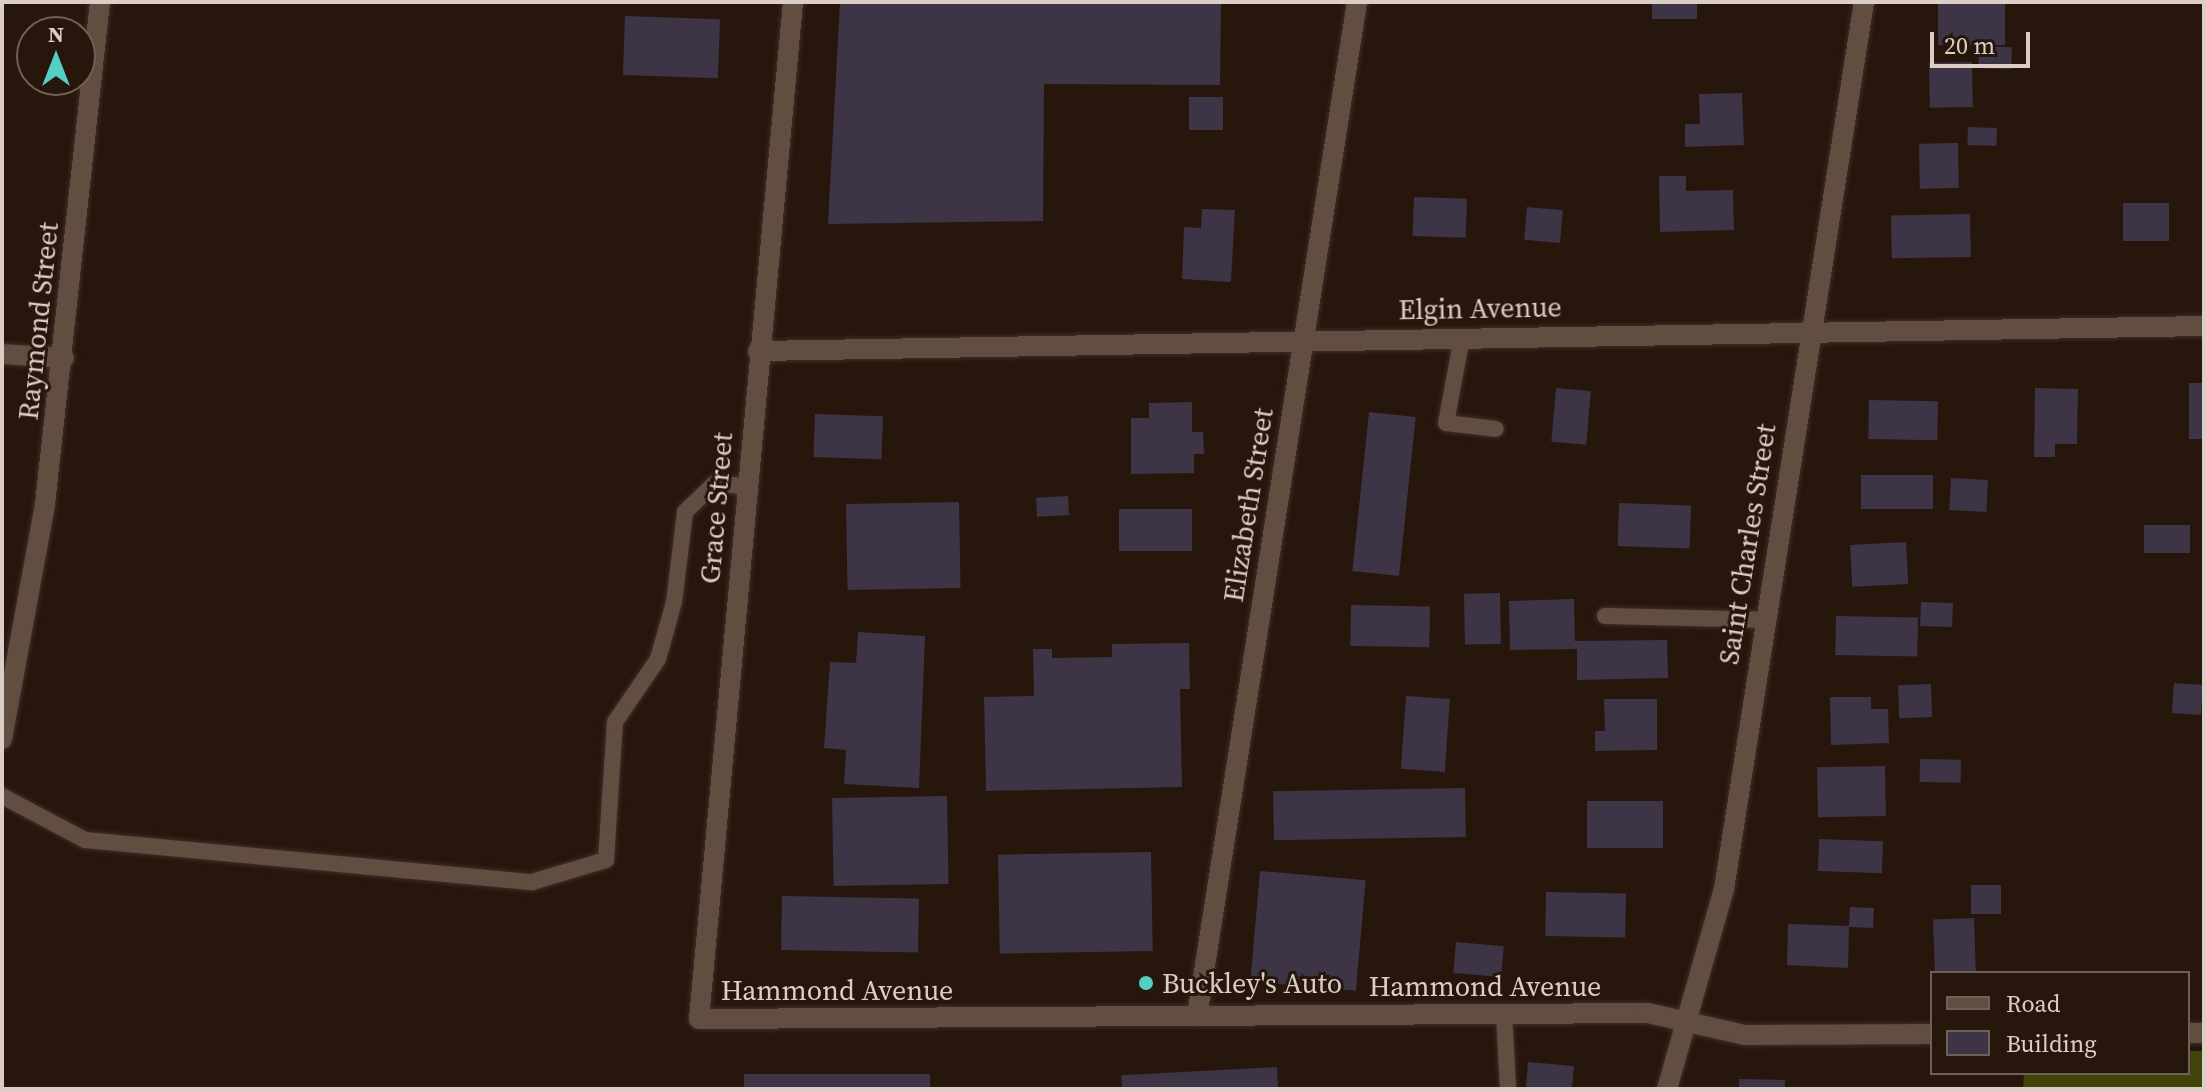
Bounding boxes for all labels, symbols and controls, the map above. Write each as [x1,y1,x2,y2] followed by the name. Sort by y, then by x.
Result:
[16,16,96,96] north arrow
[1934,16,2034,66] scale bar
[48,19,64,49] text: N
[1944,29,1995,62] text: 20 m
[11,220,65,422] street label: Raymond Street
[1398,290,1562,326] street label: Elgin Avenue
[1216,406,1280,604] street label: Elizabeth Street
[1711,421,1783,667] street label: Saint Charles Street
[693,431,739,585] street label: Grace Street
[1162,966,1342,1000] place label: Buckley's Auto
[1369,969,1601,1003] street label: Hammond Avenue
[1930,971,2190,1075] legend
[721,973,953,1007] street label: Hammond Avenue
[1137,974,1155,992] marker: Buckley's Auto
[2006,987,2060,1020] text: Road
[2006,1027,2097,1060] text: Building

